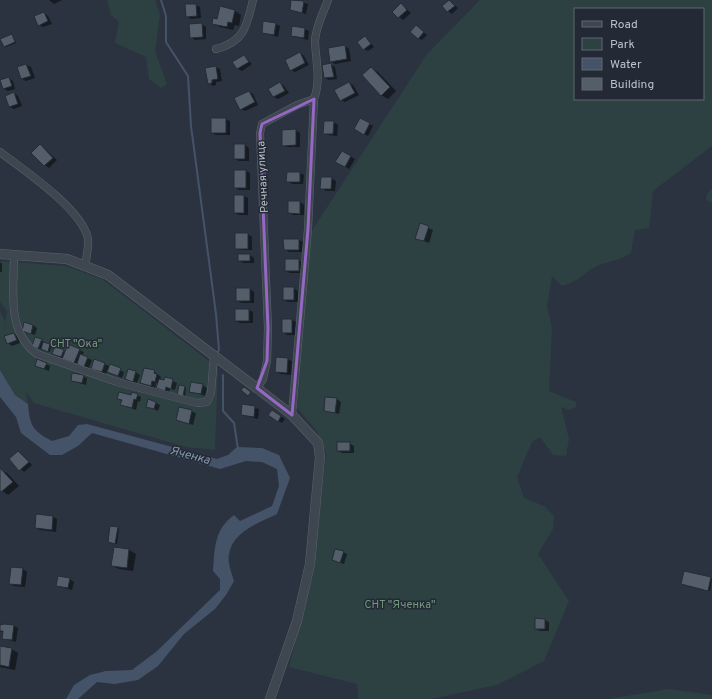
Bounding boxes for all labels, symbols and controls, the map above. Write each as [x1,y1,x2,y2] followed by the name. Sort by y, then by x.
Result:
[574,8,704,100] legend
[610,17,638,33] text: Road
[610,37,635,53] text: Park
[610,57,642,73] text: Water
[610,77,654,93] text: Building
[254,140,272,213] street label: Речная улица
[50,337,102,351] park label: СНТ "Ока"
[168,443,212,469] water label: Яченка
[364,598,436,612] park label: СНТ "Яченка"

